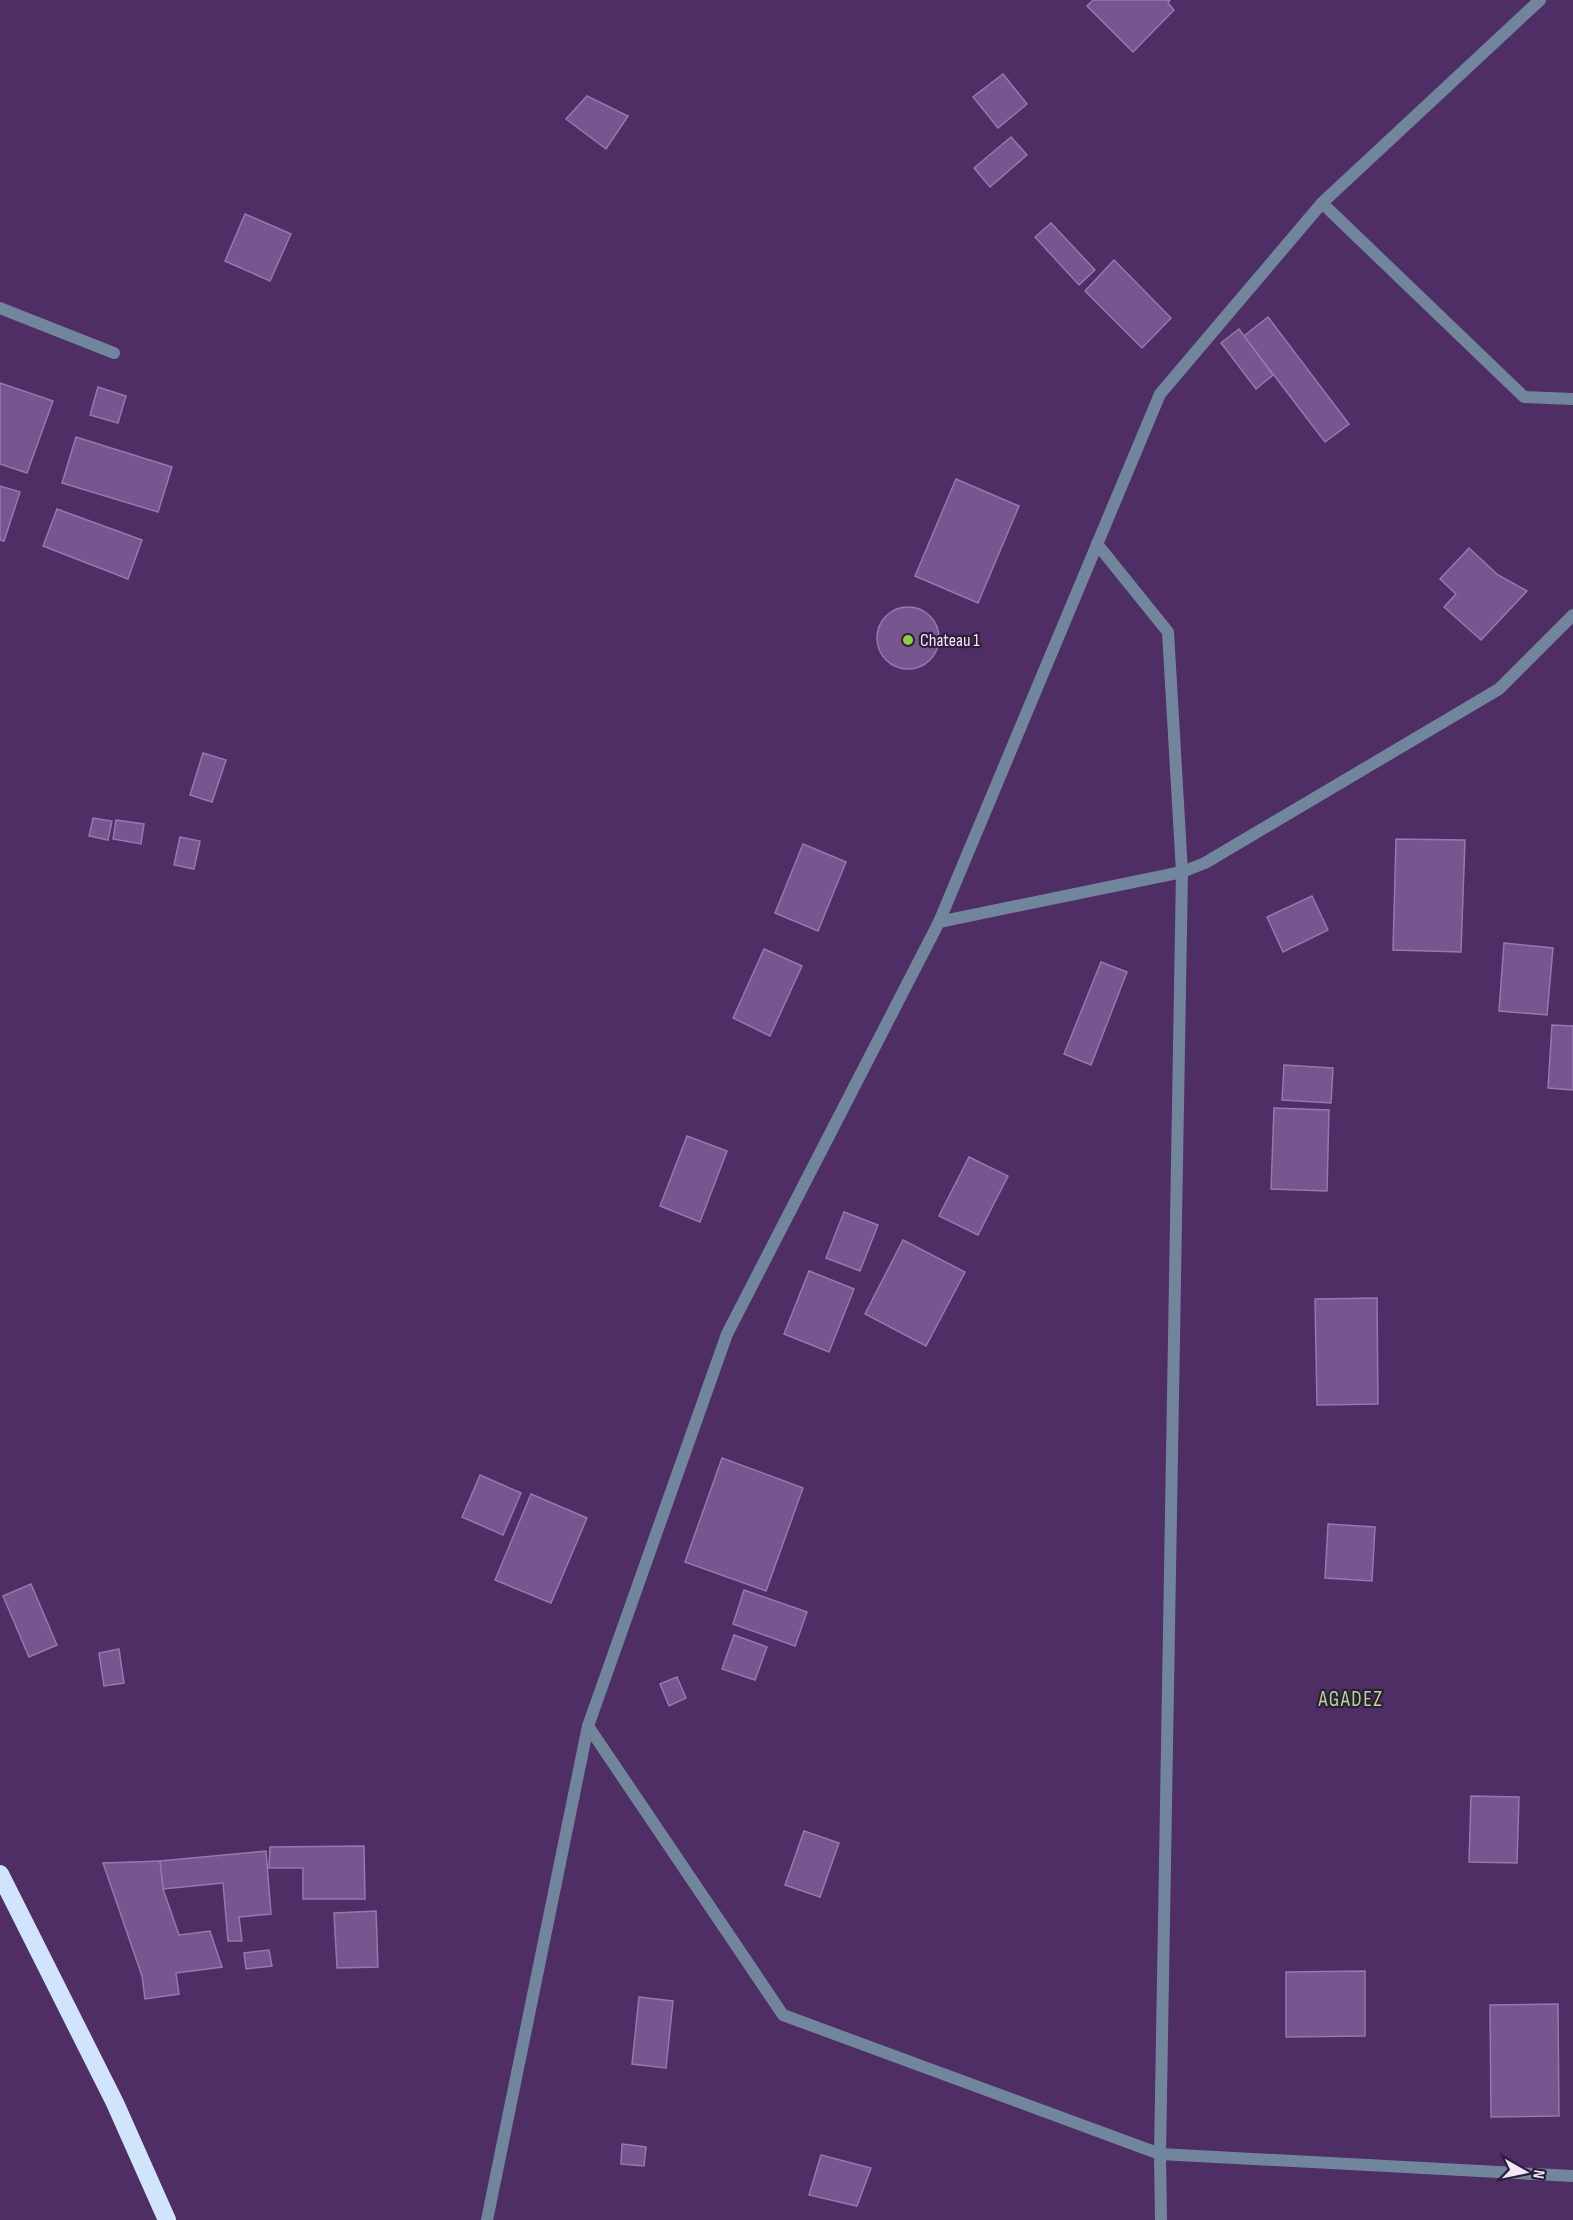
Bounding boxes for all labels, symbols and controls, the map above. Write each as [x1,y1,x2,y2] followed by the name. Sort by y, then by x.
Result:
[920,630,980,651] place label: Chateau 1
[901,633,915,647] marker: Chateau 1
[1317,1687,1384,1712] district label: AGADEZ
[1495,2142,1555,2202] north arrow
[1528,2168,1548,2180] text: N

